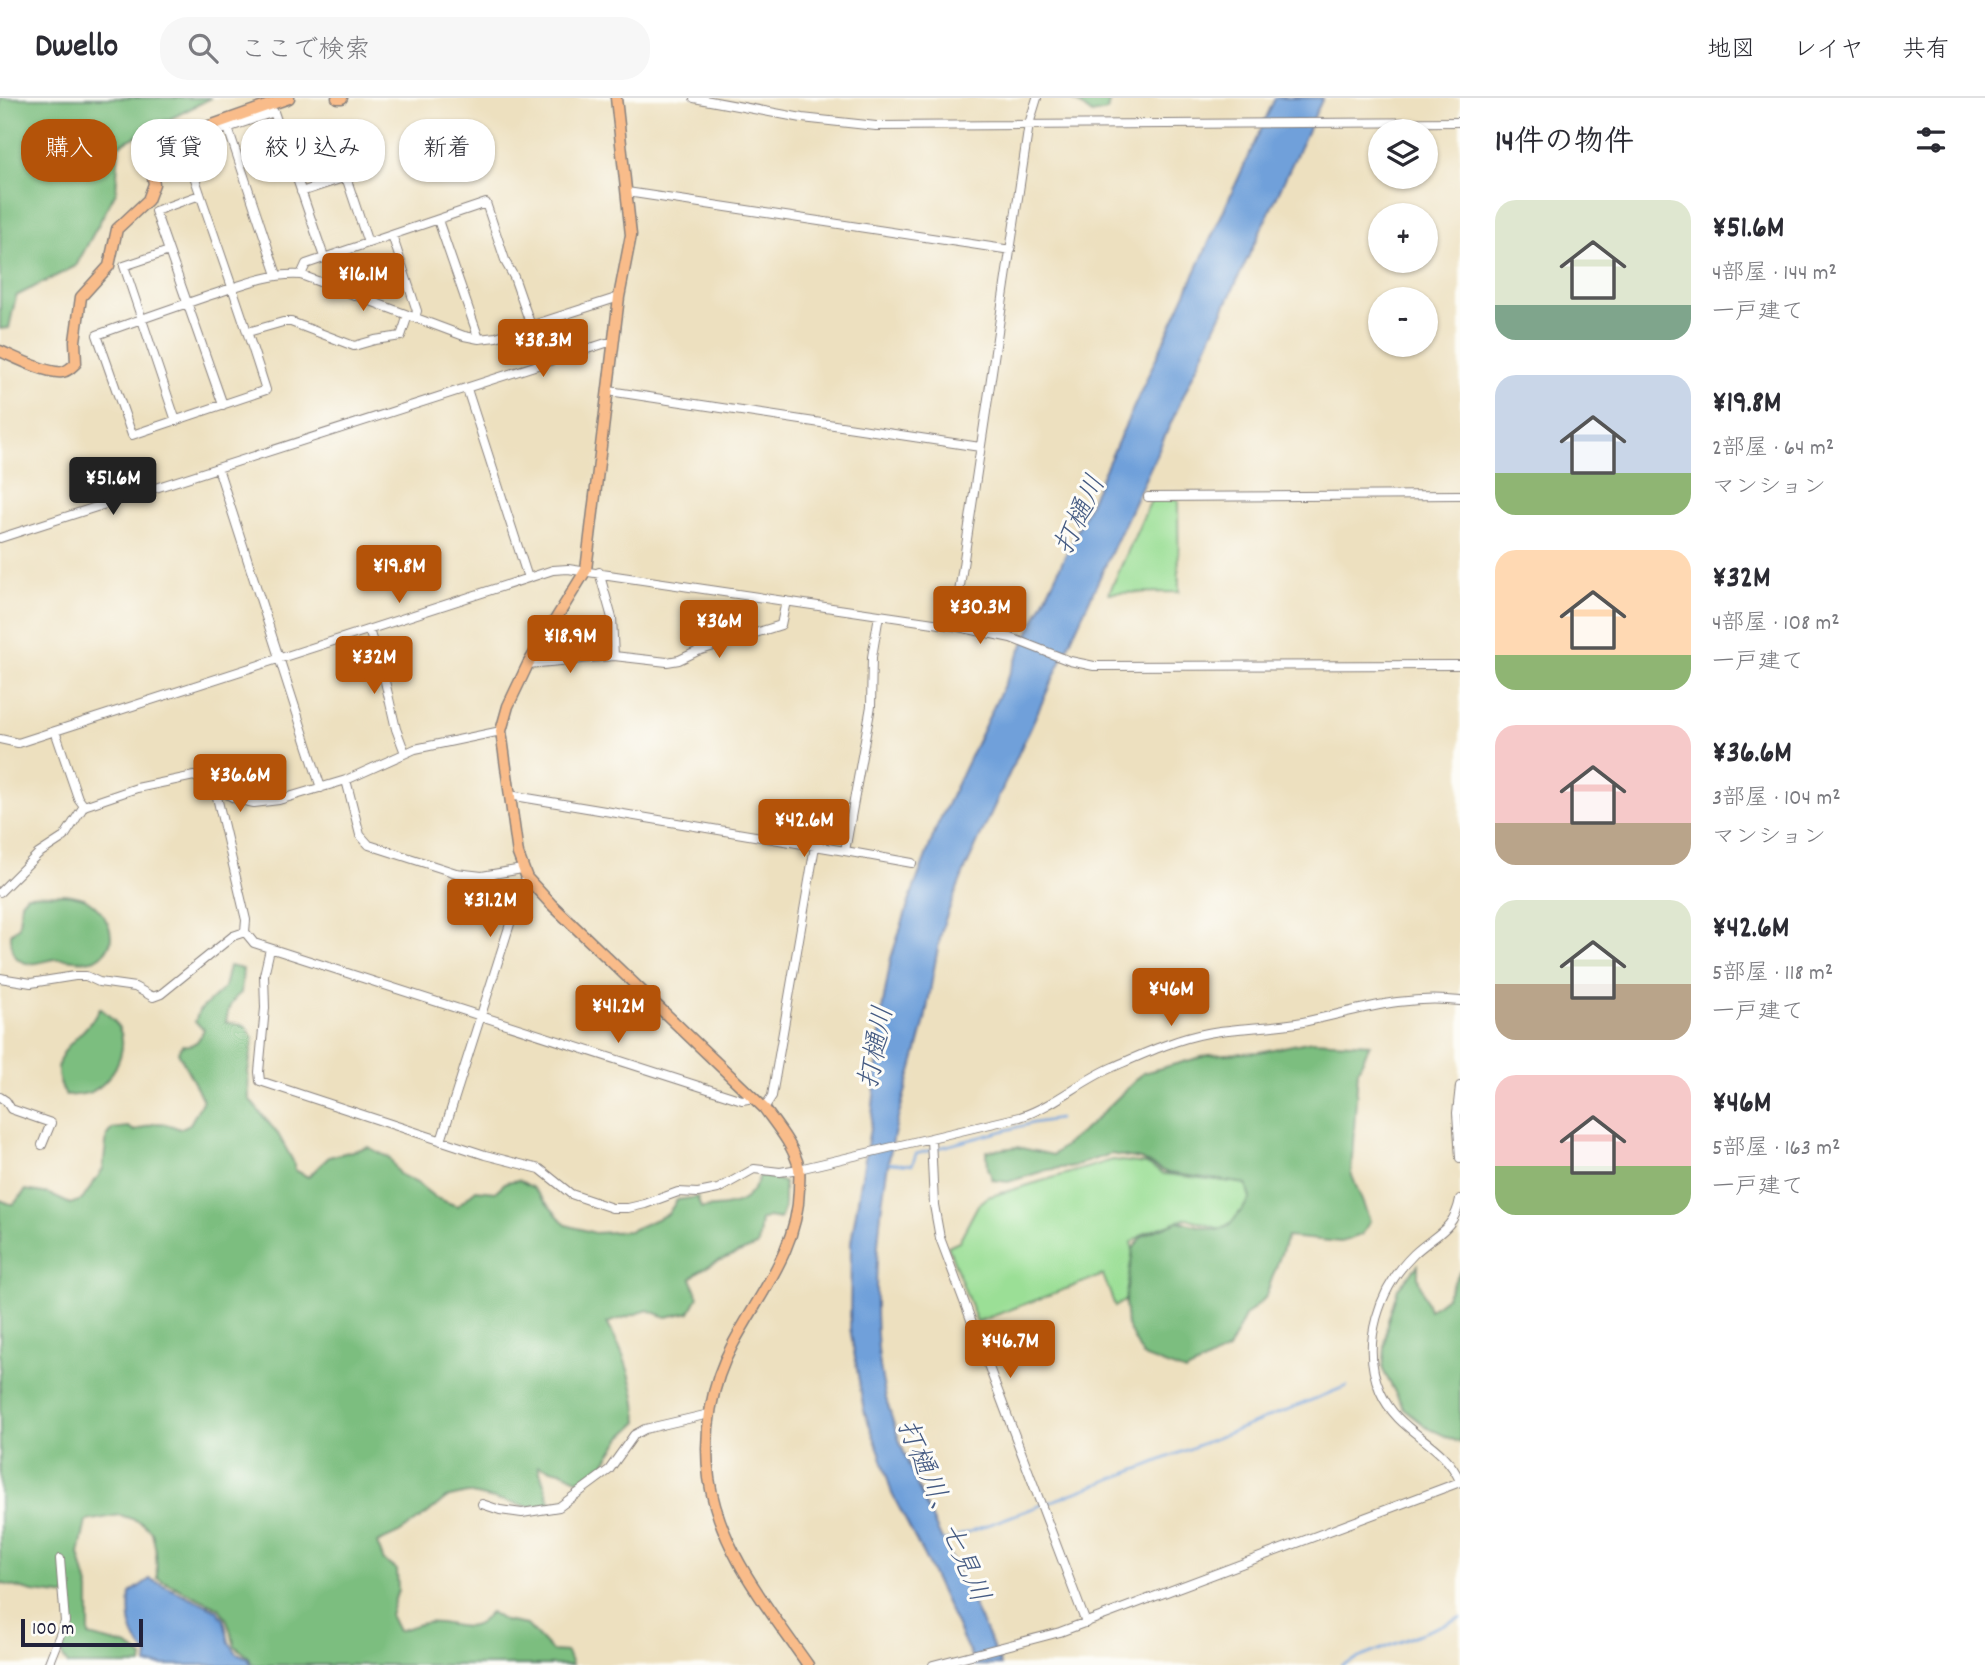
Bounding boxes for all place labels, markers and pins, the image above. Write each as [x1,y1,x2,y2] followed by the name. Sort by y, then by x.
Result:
[306,254,420,313] pin: ¥16.1M
[486,320,600,379] pin: ¥38.3M
[56,458,170,517] pin: ¥51.6M
[342,546,456,605] pin: ¥19.8M
[923,587,1037,646] pin: ¥30.3M
[678,601,760,660] pin: ¥36M
[513,616,627,675] pin: ¥18.9M
[333,636,415,696] pin: ¥32M
[183,754,297,814] pin: ¥36.6M
[747,800,861,859] pin: ¥42.6M
[433,880,547,939] pin: ¥31.2M
[1130,968,1212,1028] pin: ¥46M
[561,986,675,1045] pin: ¥41.2M
[953,1320,1067,1380] pin: ¥46.7M

